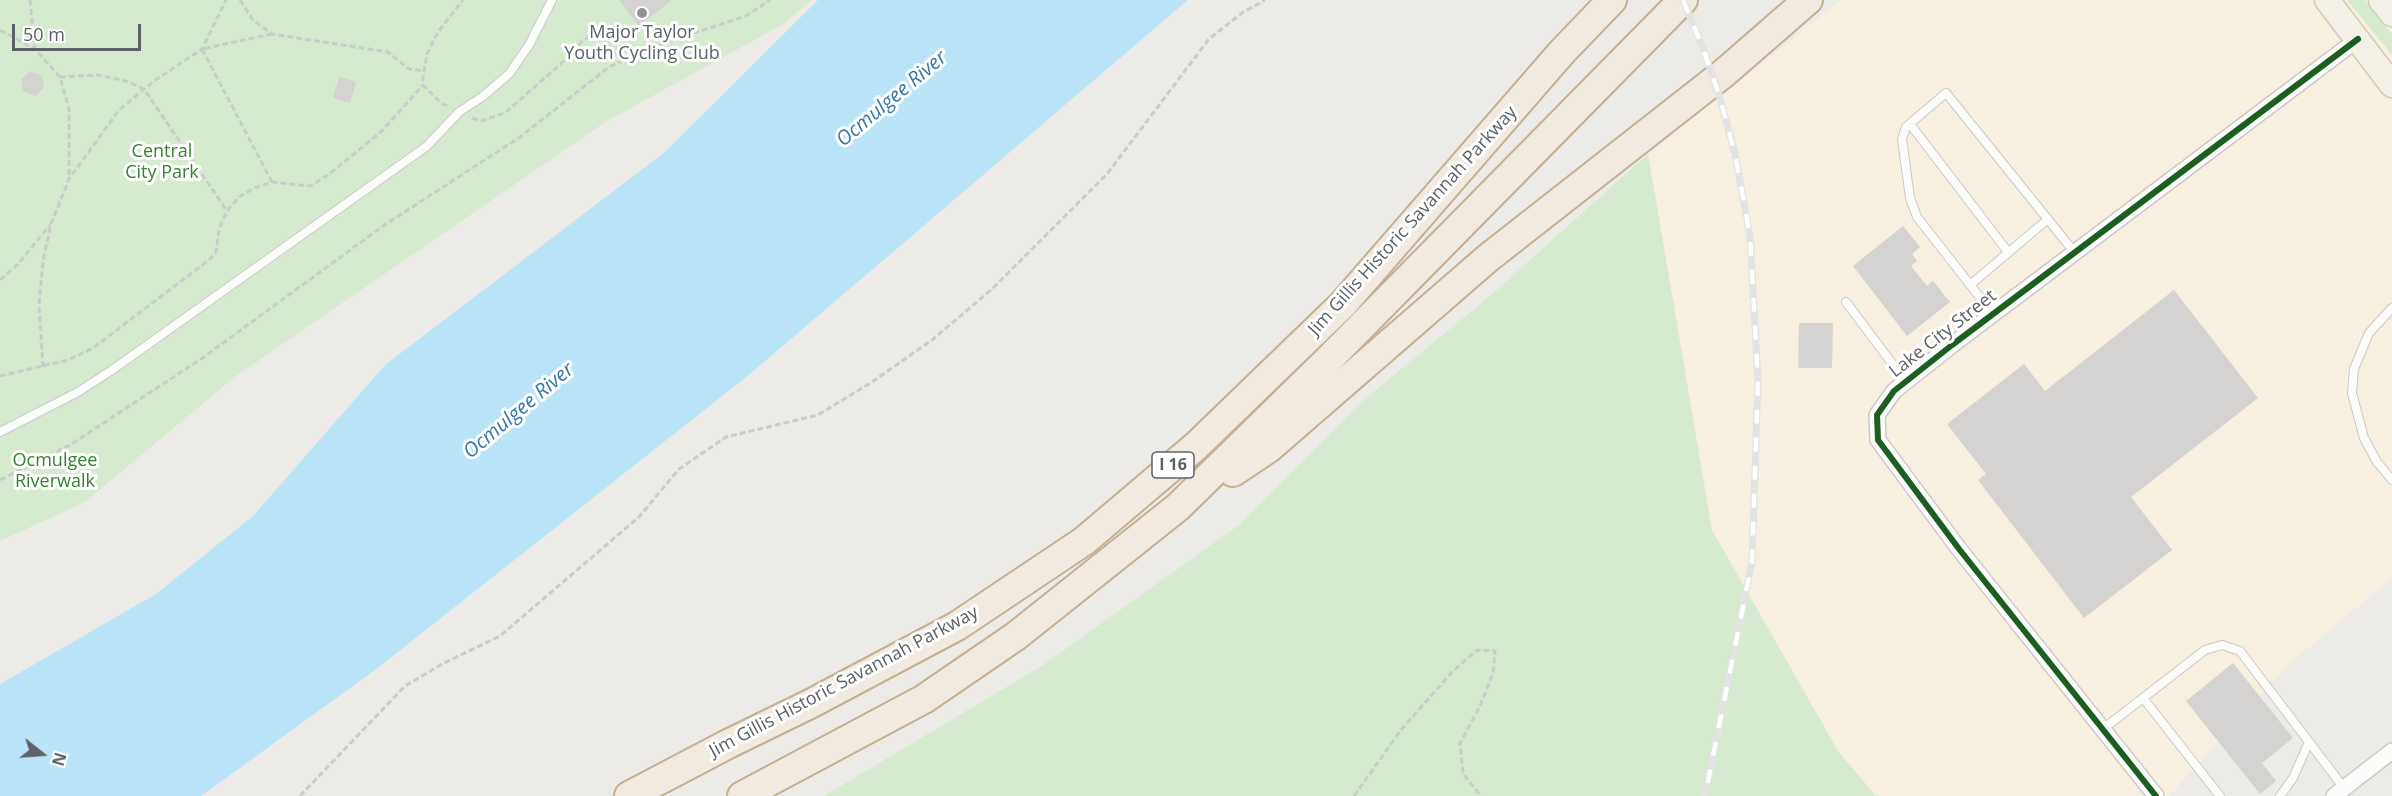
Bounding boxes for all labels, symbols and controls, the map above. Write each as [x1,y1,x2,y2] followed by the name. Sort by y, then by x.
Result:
[635,6,649,20] marker: Major Taylor Youth Cycling Club
[15,12,144,50] scale bar
[23,22,65,46] text: 50 m
[564,22,720,64] place label: Major Taylor Youth Cycling Club
[832,46,952,152] water label: Ocmulgee River
[1304,102,1522,340] street label: Jim Gillis Historic Savannah Parkway
[125,141,199,184] park label: Central City Park
[1885,286,2001,382] street label: Lake City Street
[459,358,579,464] water label: Ocmulgee River
[13,450,97,492] park label: Ocmulgee Riverwalk
[1152,452,1194,478] road number: I 16
[706,602,982,762] street label: Jim Gillis Historic Savannah Parkway
[12,724,72,784] north arrow
[47,750,72,769] text: N

